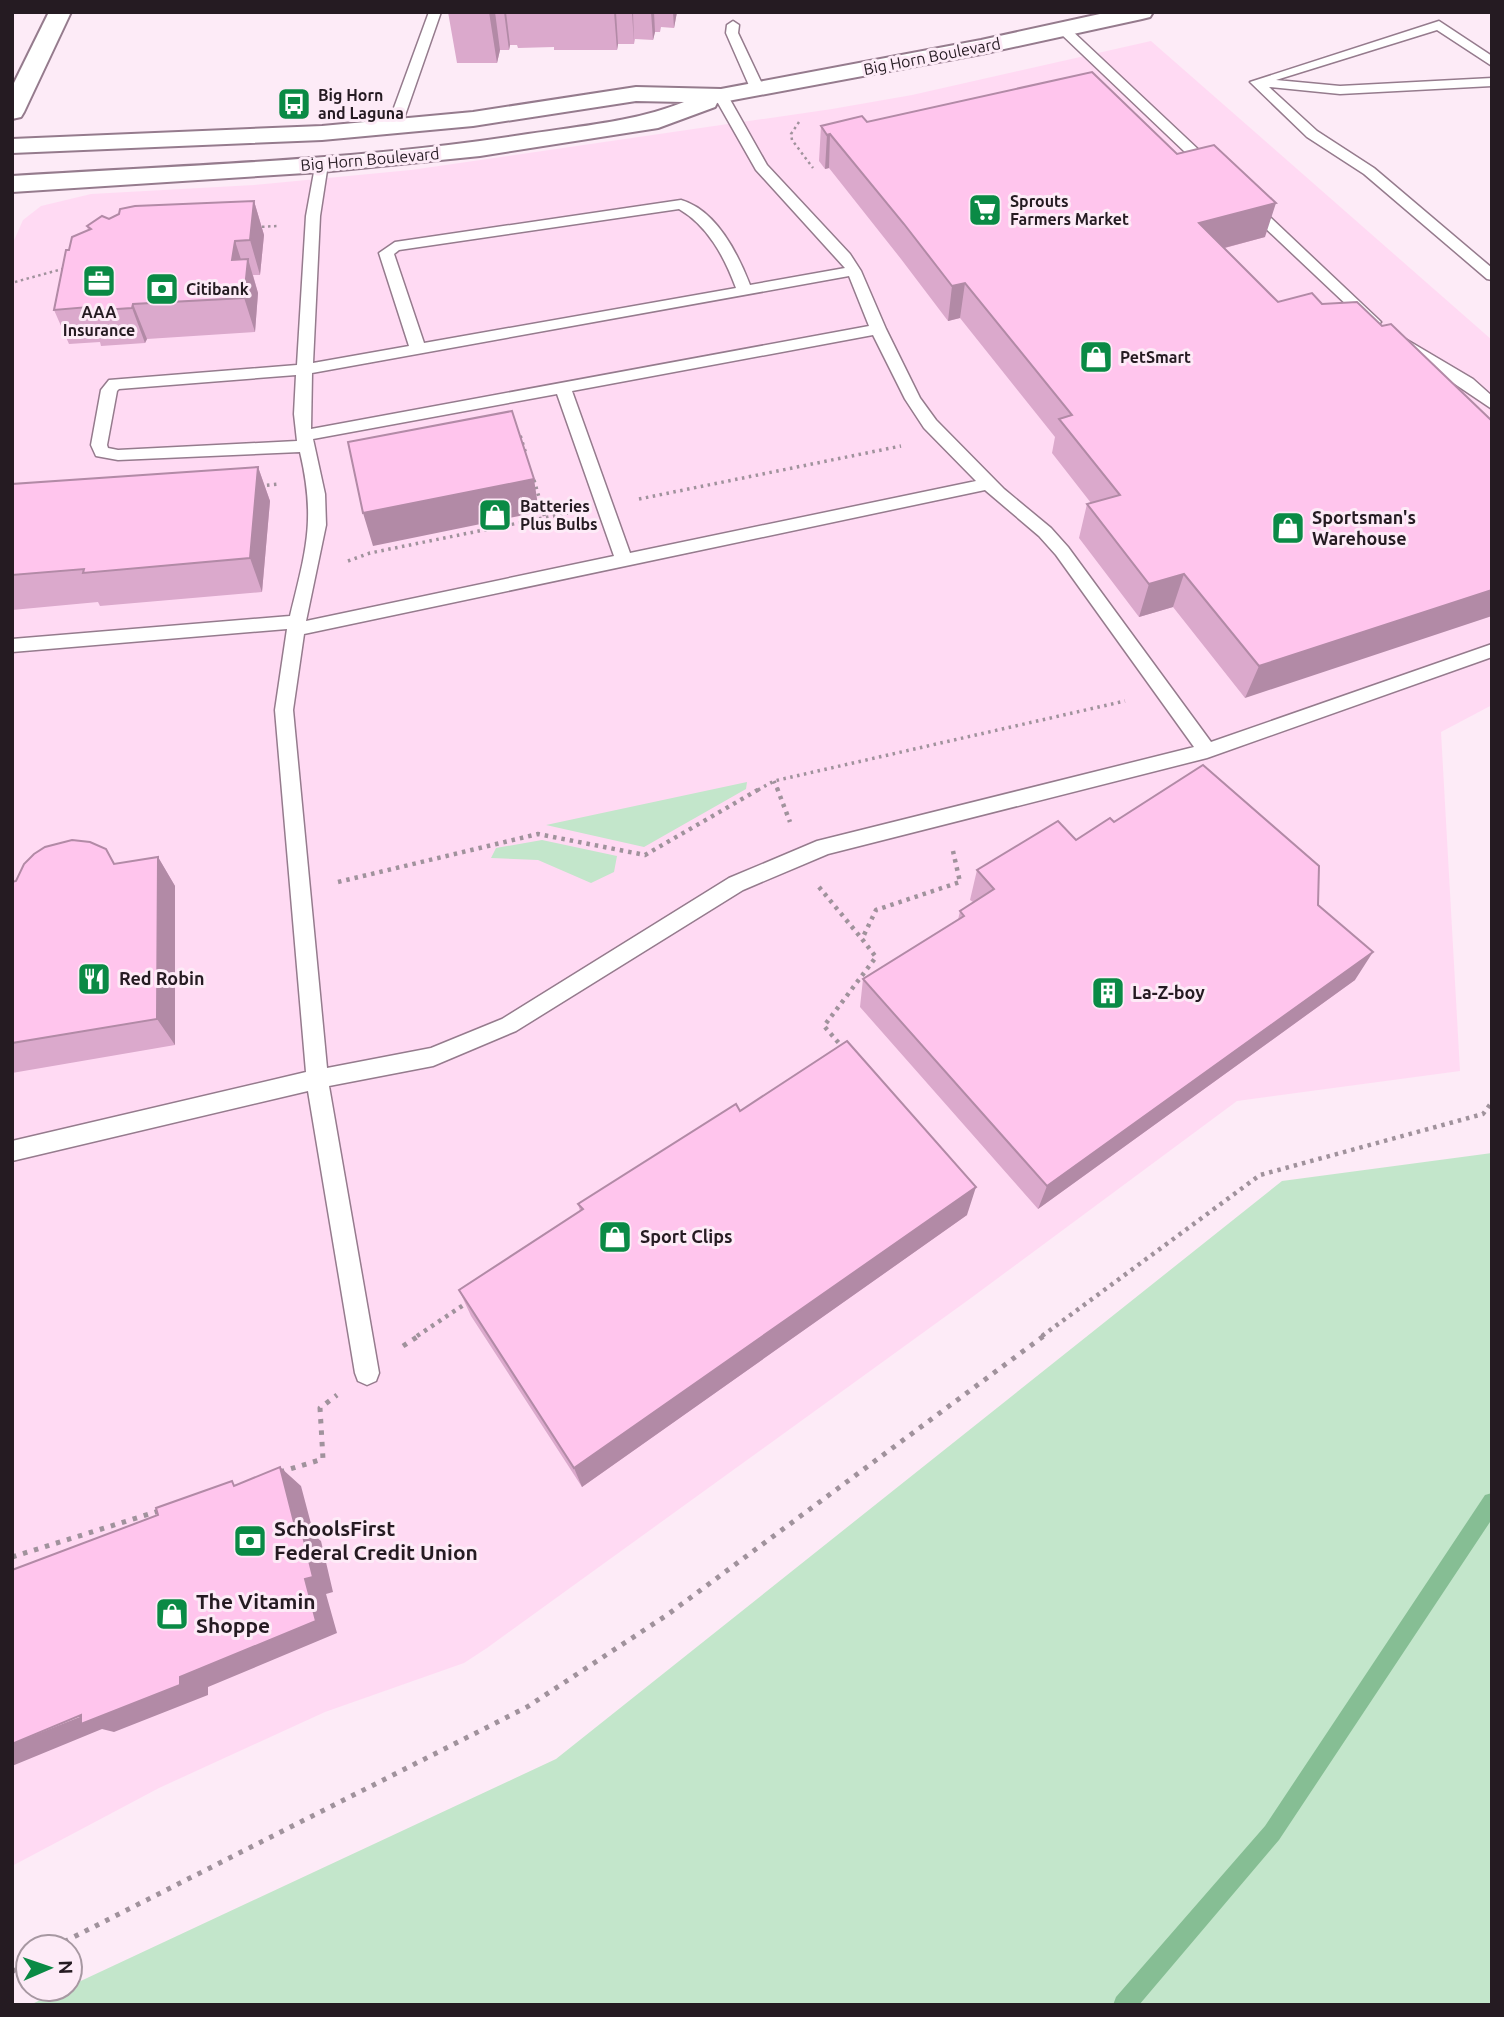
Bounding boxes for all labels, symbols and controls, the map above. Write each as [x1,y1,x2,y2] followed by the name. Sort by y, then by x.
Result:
[862,34,1002,78] street label: Big Horn Boulevard
[275,85,313,123] bus stop icon: Big Horn and Laguna
[318,86,404,122] place label: Big Horn and Laguna
[300,144,440,174] street label: Big Horn Boulevard
[966,191,1004,229] supermarket icon: Sprouts Farmers Market
[1010,192,1129,228] place label: Sprouts Farmers Market
[80,262,118,300] office icon: AAA Insurance
[143,270,181,308] bank icon: Citibank
[186,280,249,298] place label: Citibank
[63,303,135,339] place label: AAA Insurance
[1077,338,1115,376] shop icon: PetSmart
[1120,348,1191,366] place label: PetSmart
[476,496,514,534] shop icon: Batteries Plus Bulbs
[520,497,598,533] place label: Batteries Plus Bulbs
[1312,507,1416,548] place label: Sportsman's Warehouse
[1269,509,1307,547] shop icon: Sportsman's Warehouse
[75,960,113,998] restaurant icon: Red Robin
[119,968,204,988] place label: Red Robin
[1089,974,1127,1012] building icon: La-Z-boy
[1132,982,1205,1002] place label: La-Z-boy
[596,1218,634,1256] shop icon: Sport Clips
[640,1226,733,1246] place label: Sport Clips
[274,1516,478,1564] place label: SchoolsFirst Federal Credit Union
[231,1522,269,1560] bank icon: SchoolsFirst Federal Credit Union
[196,1589,316,1637] place label: The Vitamin Shoppe
[153,1595,191,1633] shop icon: The Vitamin Shoppe
[14,1933,84,2003] north arrow
[55,1960,77,1975] text: N

